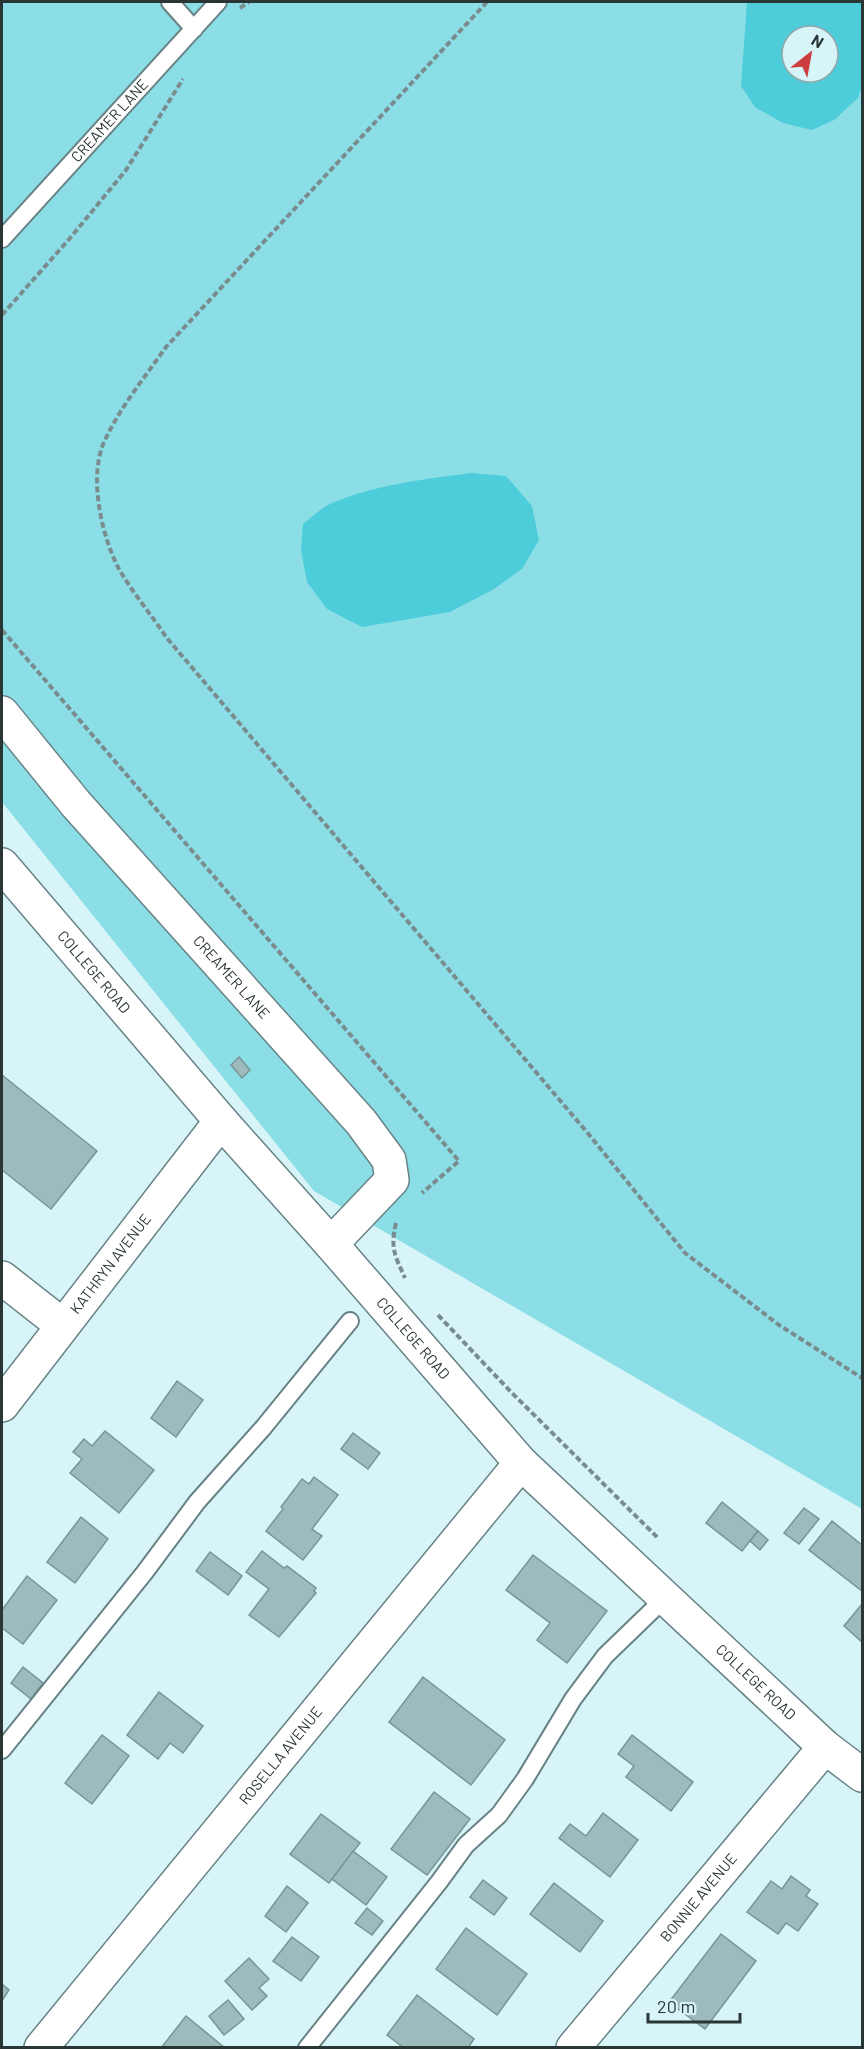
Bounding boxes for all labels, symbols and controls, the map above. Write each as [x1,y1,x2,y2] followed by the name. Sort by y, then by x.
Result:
[780,24,840,84] north arrow
[809,30,827,52] text: N
[67,75,151,165] street label: CREAMER LANE
[54,927,135,1016] street label: COLLEGE ROAD
[190,931,274,1022] street label: CREAMER LANE
[66,1210,154,1317] street label: KATHRYN AVENUE
[373,1293,454,1383] street label: COLLEGE ROAD
[713,1640,800,1723] street label: COLLEGE ROAD
[235,1703,325,1808] street label: ROSELLA AVENUE
[656,1849,740,1945] street label: BONNIE AVENUE
[648,1986,740,2024] scale bar
[657,1995,695,2017] text: 20 m

